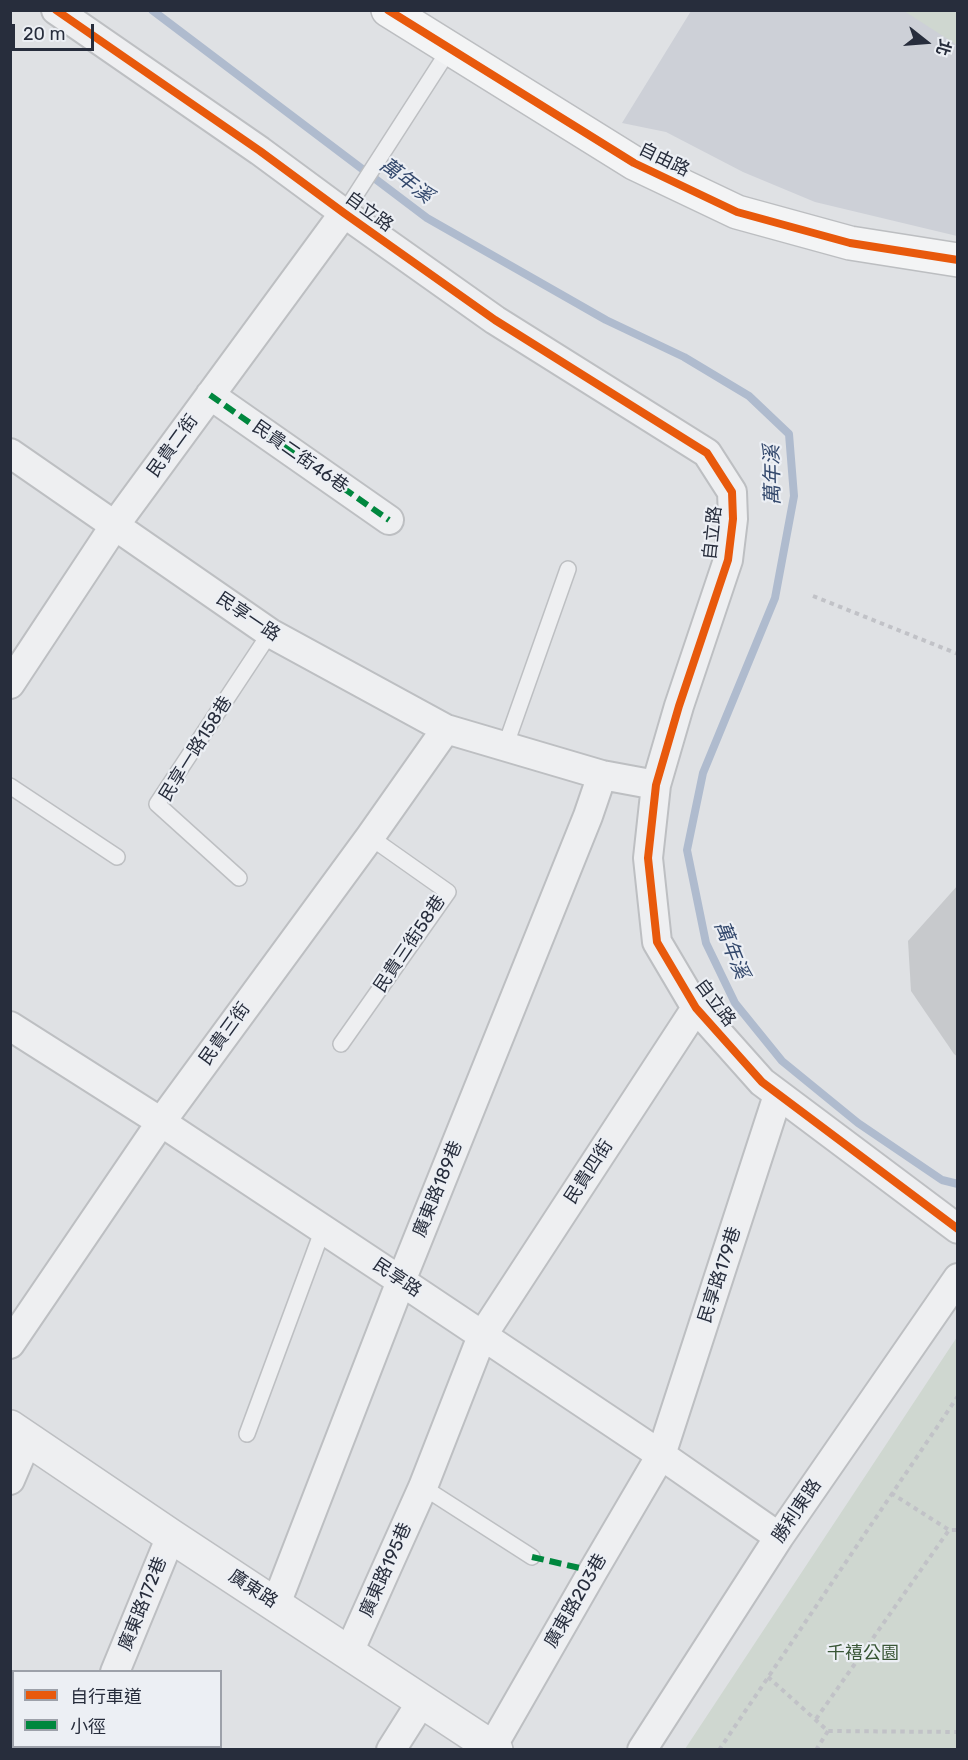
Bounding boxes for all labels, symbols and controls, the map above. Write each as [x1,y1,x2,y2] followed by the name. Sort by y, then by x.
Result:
[15,12,98,50] scale bar
[896,12,956,72] north arrow
[23,23,65,45] text: 20 m
[932,37,955,58] text: 北
[635,138,693,182] street label: 自由路
[375,153,437,209] water label: 萬年溪
[341,187,397,237] street label: 自立路
[143,411,203,481] street label: 民貴二街
[248,416,352,498] street label: 民貴二街46巷
[760,445,786,505] water label: 萬年溪
[699,505,727,561] street label: 自立路
[212,588,284,646] street label: 民享一路
[155,692,237,806] street label: 民享一路158巷
[370,891,450,997] street label: 民貴三街58巷
[709,918,753,982] water label: 萬年溪
[690,975,740,1031] street label: 自立路
[195,999,255,1069] street label: 民貴三街
[560,1136,618,1208] street label: 民貴四街
[409,1138,467,1240] street label: 廣東路189巷
[694,1224,746,1326] street label: 民享路179巷
[369,1254,425,1302] street label: 民享路
[768,1475,826,1547] street label: 勝利東路
[356,1519,416,1621] street label: 廣東路195巷
[540,1550,612,1652] street label: 廣東路203巷
[114,1554,172,1654] street label: 廣東路172巷
[224,1565,282,1613] street label: 廣東路
[827,1643,899,1665] park label: 千禧公園
[12,1670,222,1748] legend
[70,1686,142,1708] text: 自行車道
[70,1716,106,1738] text: 小徑

